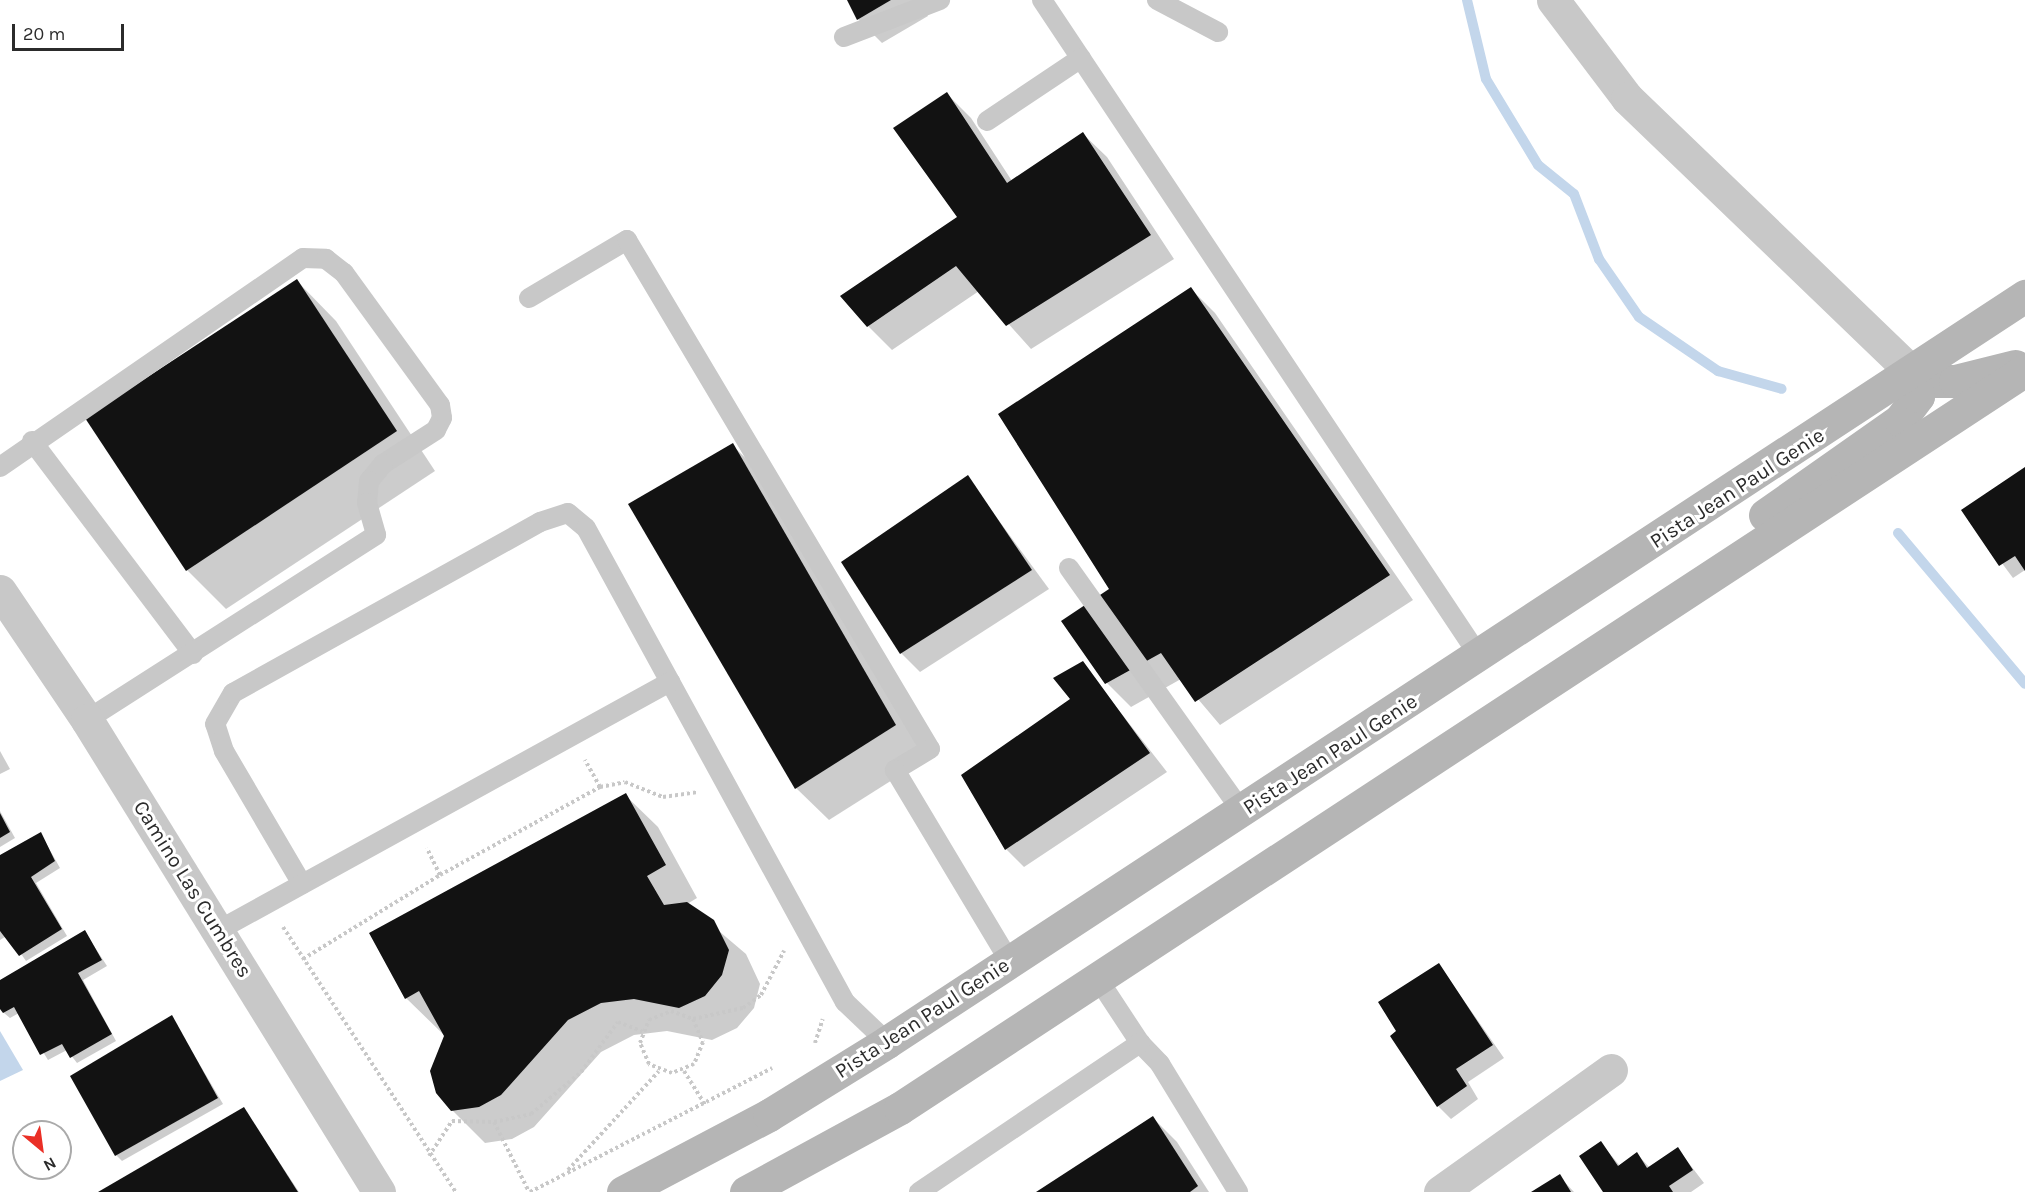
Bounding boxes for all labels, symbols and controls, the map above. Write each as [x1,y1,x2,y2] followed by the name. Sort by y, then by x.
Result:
[15,12,128,50] scale bar
[23,23,65,45] text: 20 m
[1645,422,1829,554] street label: Pista Jean Paul Genie
[1238,688,1422,820] street label: Pista Jean Paul Genie
[128,796,258,982] street label: Camino Las Cumbres
[830,952,1014,1084] street label: Pista Jean Paul Genie
[12,1120,72,1180] north arrow
[40,1153,60,1176] text: N

